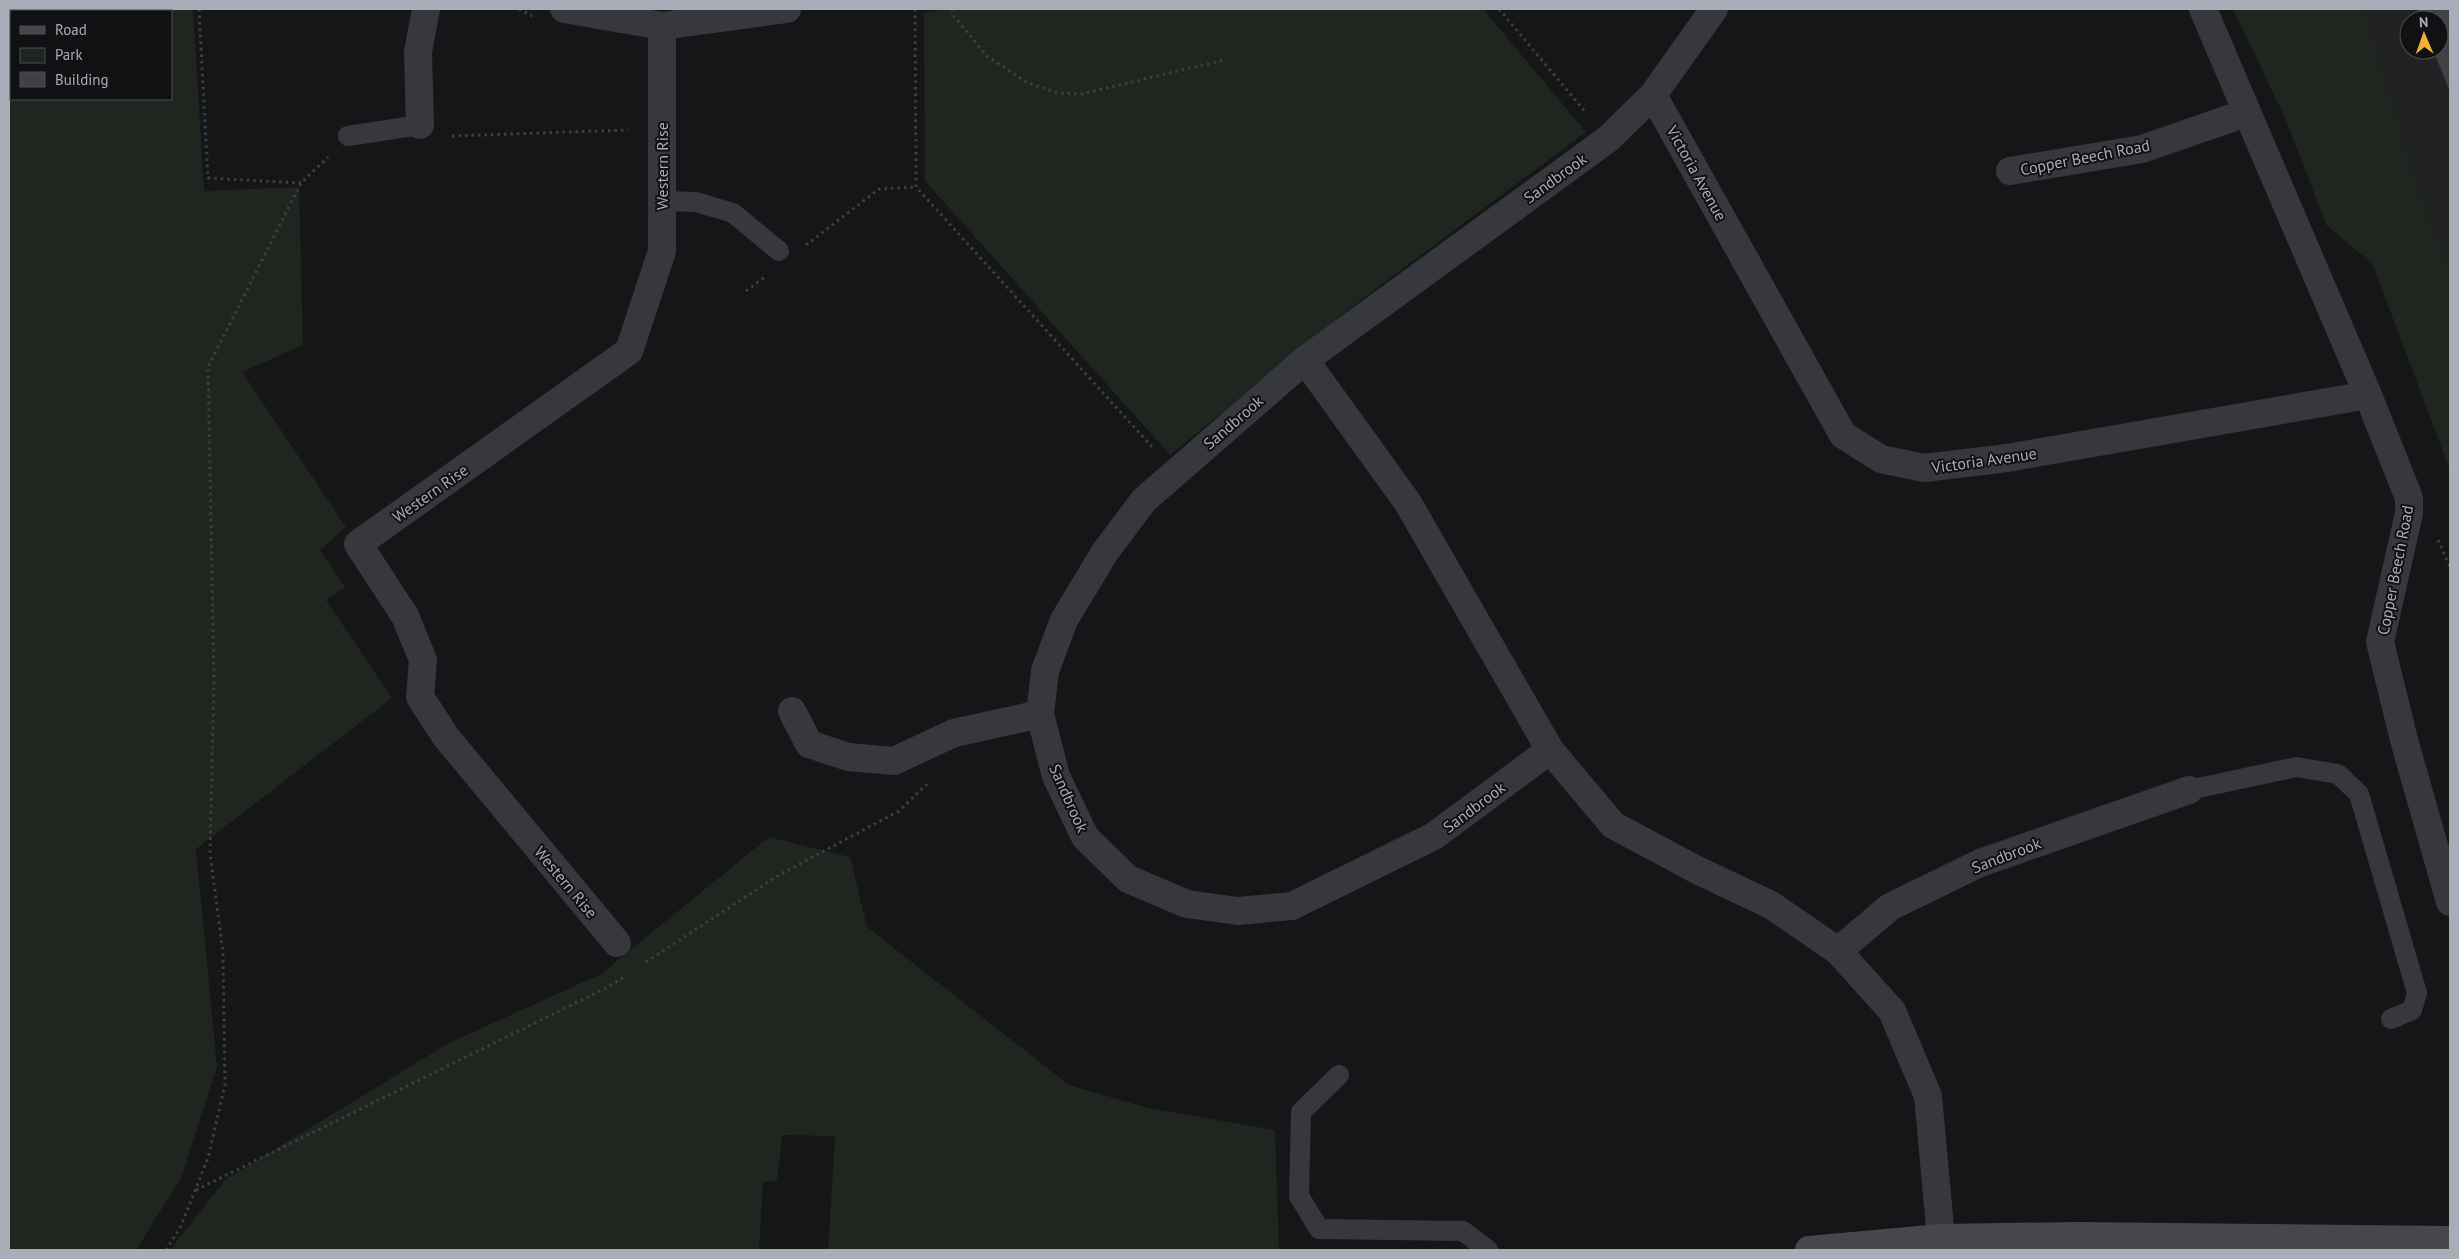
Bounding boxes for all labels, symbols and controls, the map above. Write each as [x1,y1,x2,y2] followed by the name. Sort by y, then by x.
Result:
[10,10,172,100] legend
[2399,10,2449,60] north arrow
[2419,13,2428,31] text: N
[55,20,87,39] text: Road
[55,45,83,64] text: Park
[55,70,109,89] text: Building
[1662,121,1731,224] street label: Victoria Avenue
[652,122,672,210] street label: Western Rise
[2018,135,2152,179] street label: Copper Beech Road
[1520,148,1591,207] street label: Sandbrook
[1199,390,1267,453] street label: Sandbrook
[1929,443,2038,477] street label: Victoria Avenue
[388,460,472,526] street label: Western Rise
[2373,503,2417,637] street label: Copper Beech Road
[1045,761,1093,836] street label: Sandbrook
[1439,777,1509,837] street label: Sandbrook
[1968,833,2044,877] street label: Sandbrook
[530,842,602,922] street label: Western Rise

